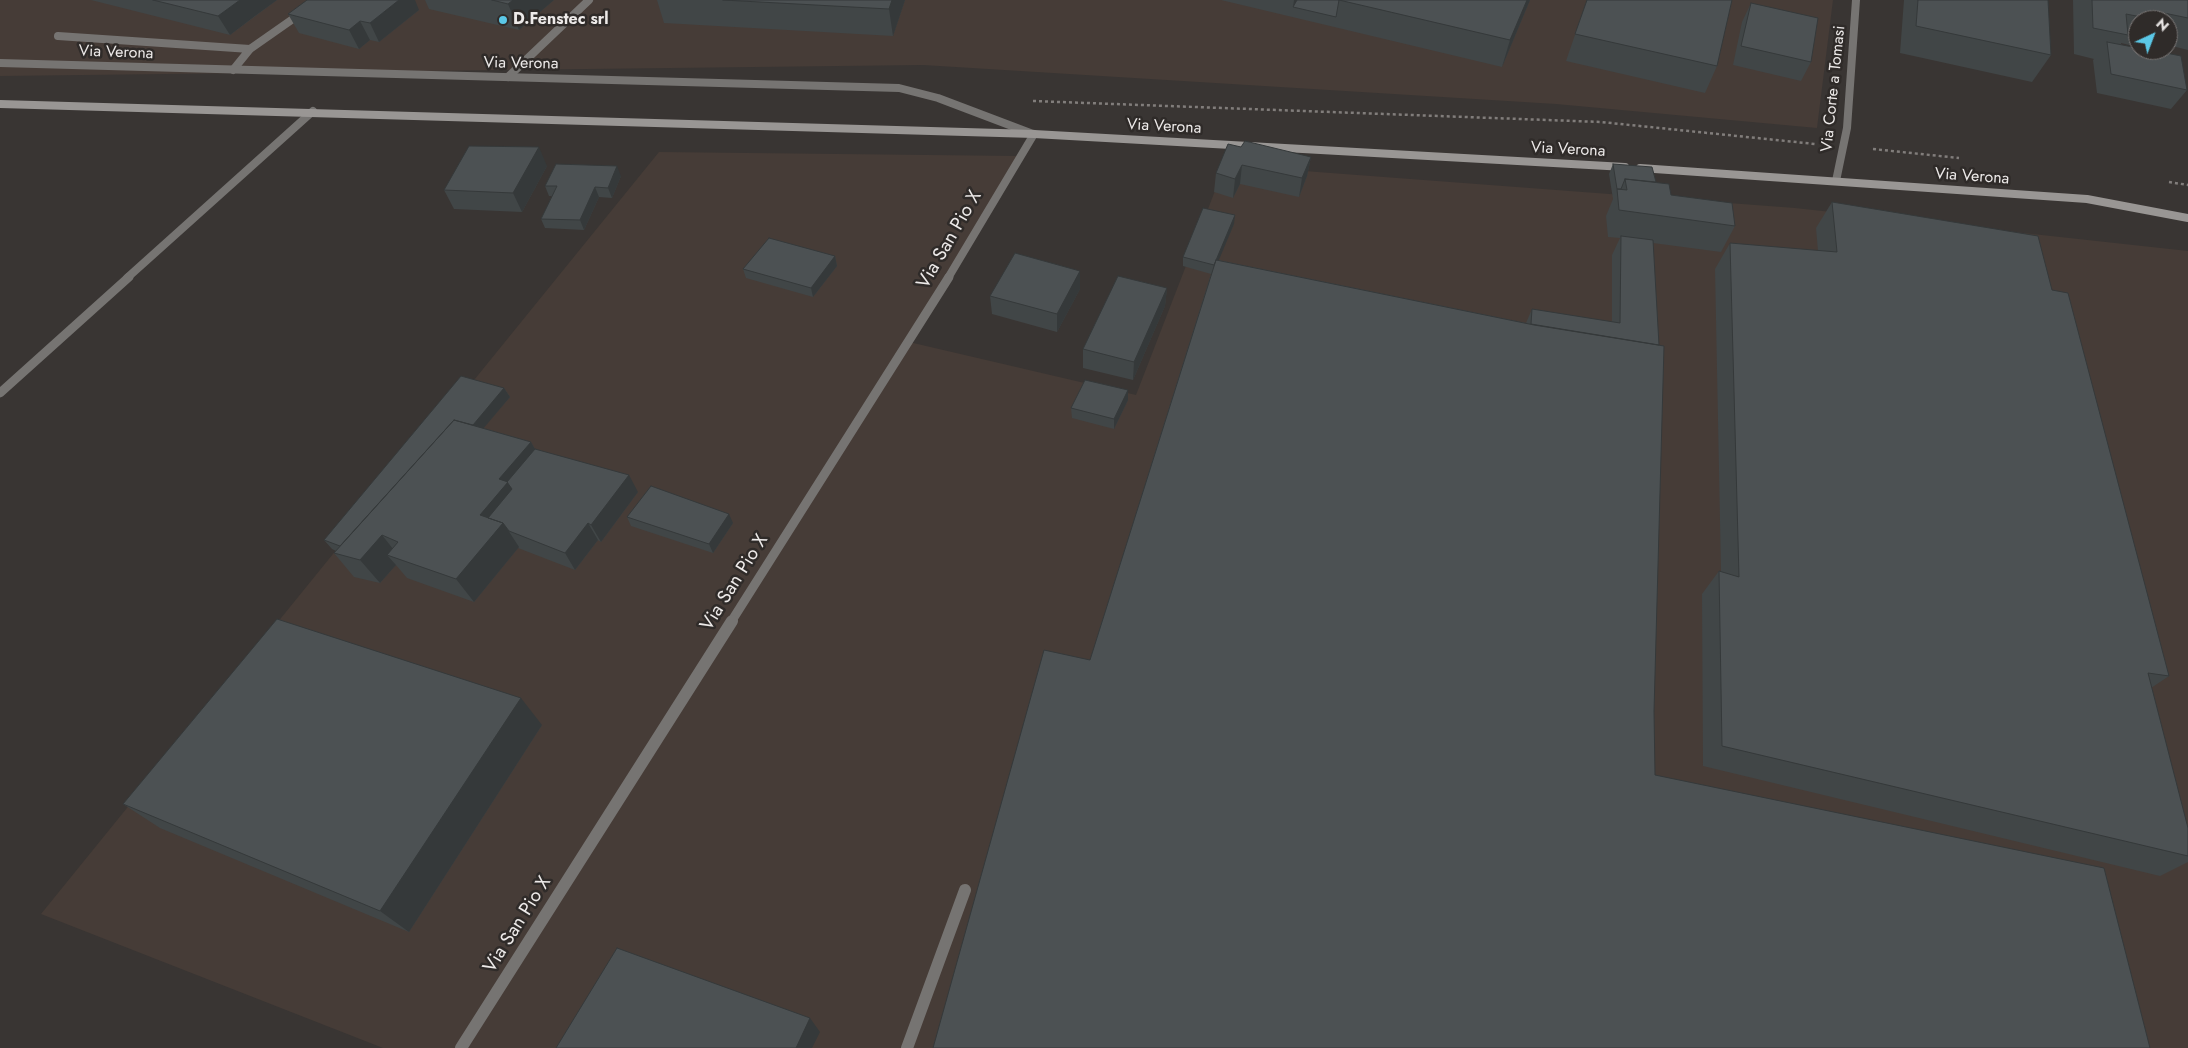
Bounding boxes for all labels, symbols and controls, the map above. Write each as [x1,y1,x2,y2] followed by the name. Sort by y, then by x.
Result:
[513,10,609,30] place label: D.Fenstec srl
[2128,10,2178,60] north arrow
[497,14,509,26] marker: D.Fenstec srl
[2152,14,2173,36] text: N
[1818,25,1850,153] street label: Via Corte a Tomasi
[78,42,154,64] street label: Via Verona
[483,54,559,74] street label: Via Verona
[1126,115,1202,139] street label: Via Verona
[1530,138,1606,162] street label: Via Verona
[1934,165,2010,189] street label: Via Verona
[913,187,987,293] street label: Via San Pio X
[696,531,774,635] street label: Via San Pio X
[479,873,557,977] street label: Via San Pio X

